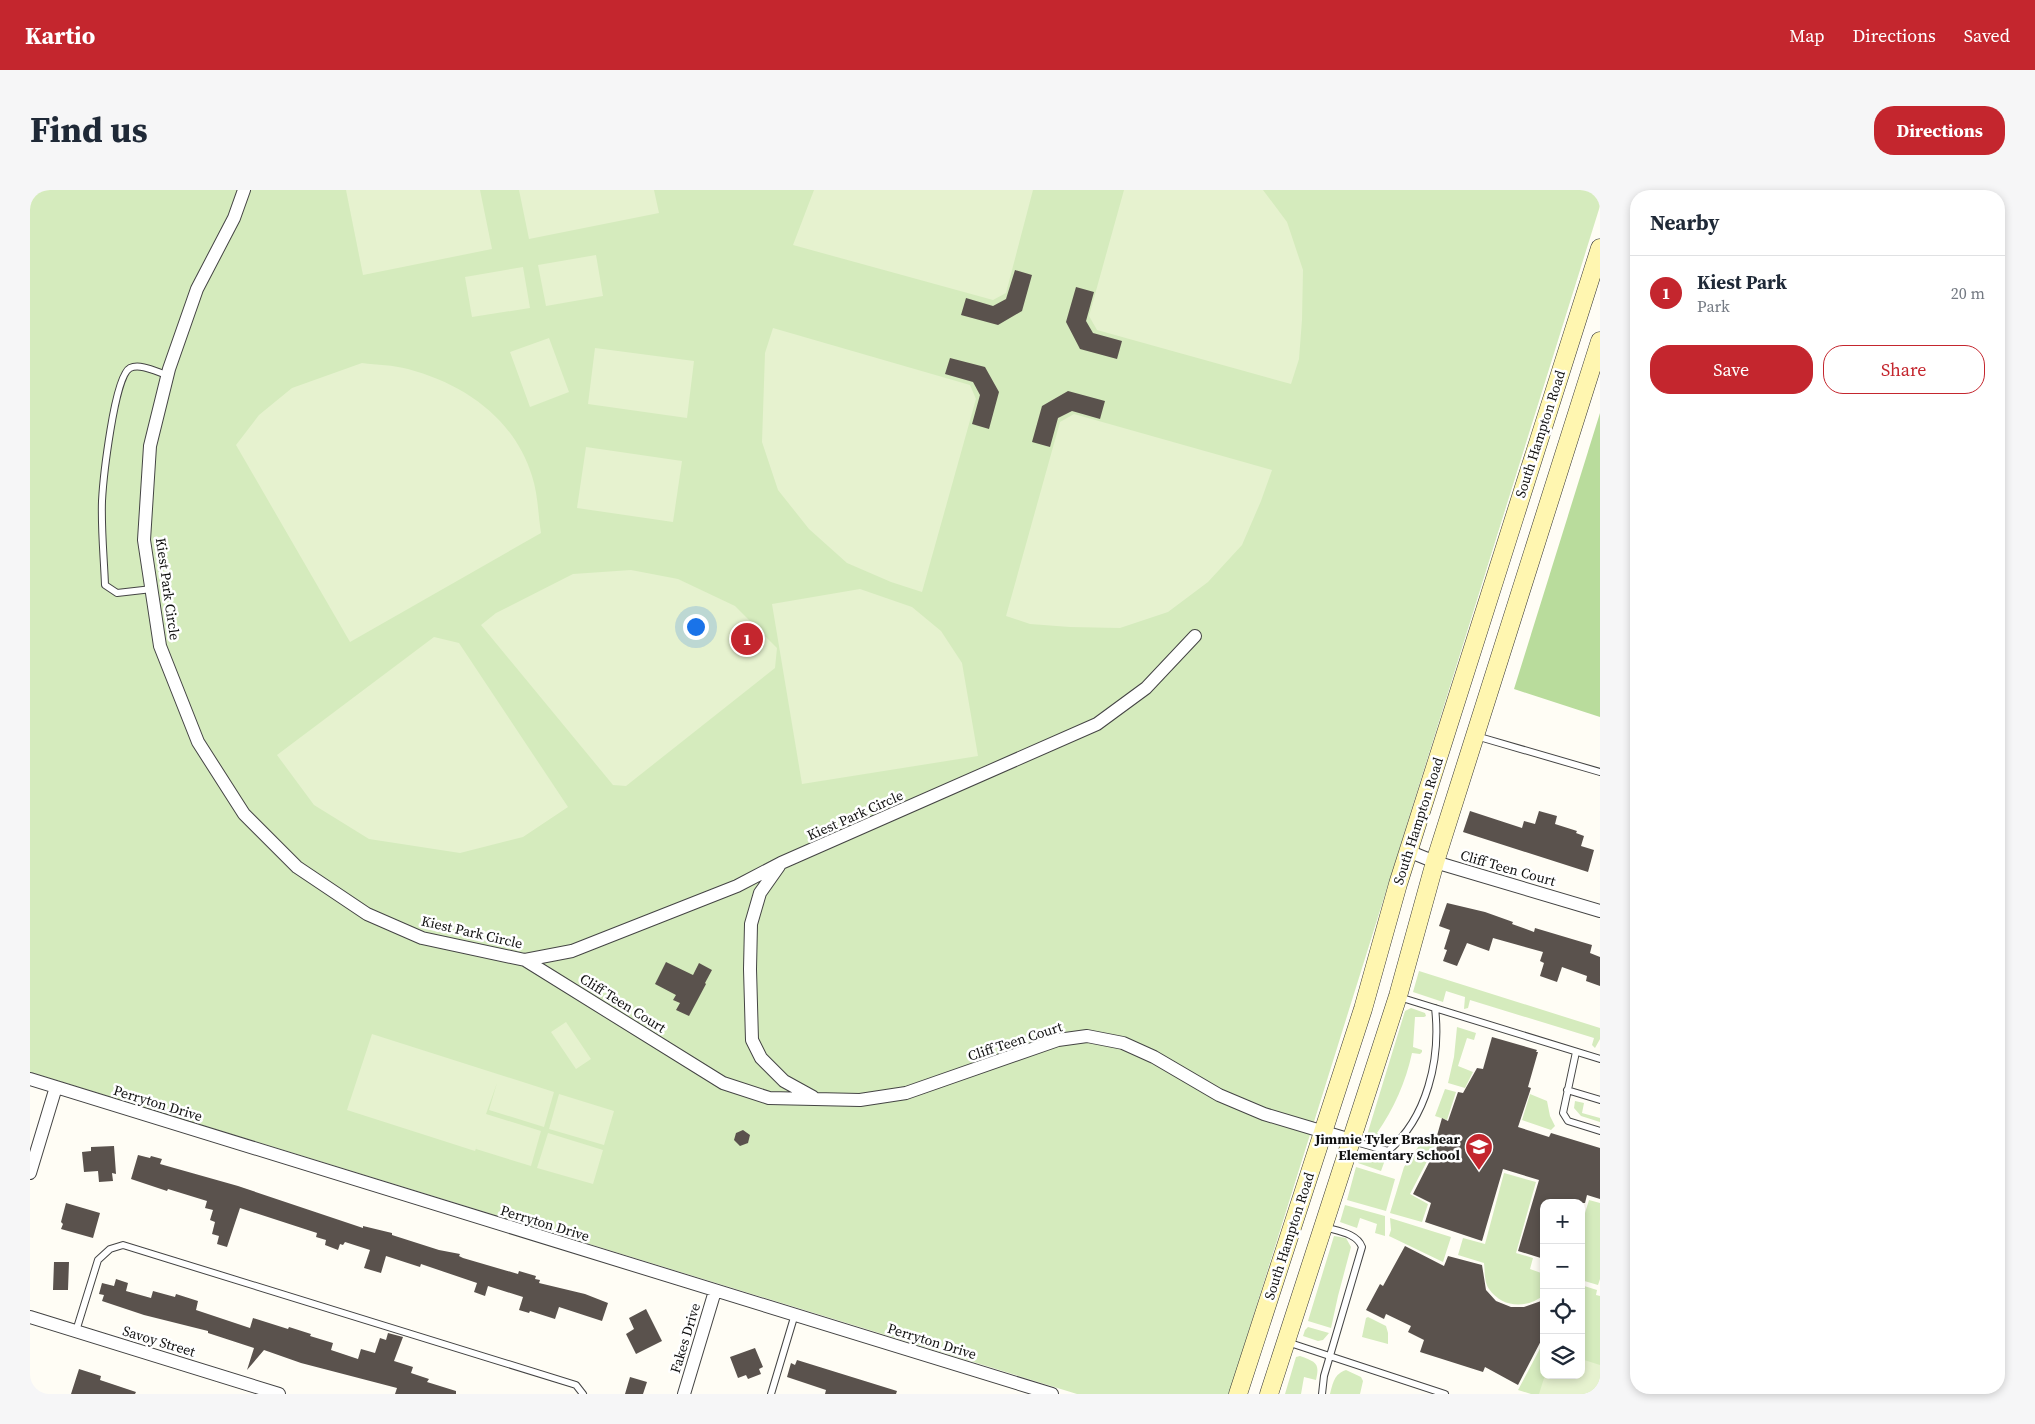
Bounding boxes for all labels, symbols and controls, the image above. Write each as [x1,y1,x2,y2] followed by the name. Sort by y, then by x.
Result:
[25,19,95,52] text: Kartio
[1789,23,1825,48] text: Map
[1853,23,1936,48] text: Directions
[1964,23,2010,48] text: Saved
[30,106,148,154] text: Find us
[1874,106,2005,155] button: Directions
[1650,208,1720,237] text: Nearby
[1697,269,1787,295] text: Kiest Park
[1662,282,1670,304] text: 1
[1951,282,1985,304] text: 20 m
[1697,295,1730,317] text: Park
[1650,345,1813,394] button: Save
[1823,345,1985,394] button: Share
[1510,368,1570,500] street label: South Hampton Road
[151,536,185,642] street label: Kiest Park Circle
[683,614,709,640] your location
[731,620,763,658] pin: 1
[1388,755,1448,887] street label: South Hampton Road
[804,785,906,845] street label: Kiest Park Circle
[1458,845,1558,891] street label: Cliff Teen Court
[419,911,525,953] street label: Kiest Park Circle
[576,969,670,1038] street label: Cliff Teen Court
[965,1016,1065,1066] street label: Cliff Teen Court
[111,1080,205,1126] street label: Perryton Drive
[1314,1129,1460,1165] place label: Jimmie Tyler Brashear Elementary School
[1464,1132,1494,1171] school or university icon: Jimmie Tyler Brashear Elementary School
[1259,1170,1319,1302] street label: South Hampton Road
[1540,1199,1585,1379] map controls
[1540,1199,1585,1244] button: +
[498,1200,592,1246] street label: Perryton Drive
[1540,1244,1585,1289] button: −
[1540,1289,1585,1334] button: locate
[665,1301,705,1375] street label: Fakes Drive
[885,1318,979,1364] street label: Perryton Drive
[120,1320,198,1362] street label: Savoy Street
[1540,1334,1585,1379] button: layers

